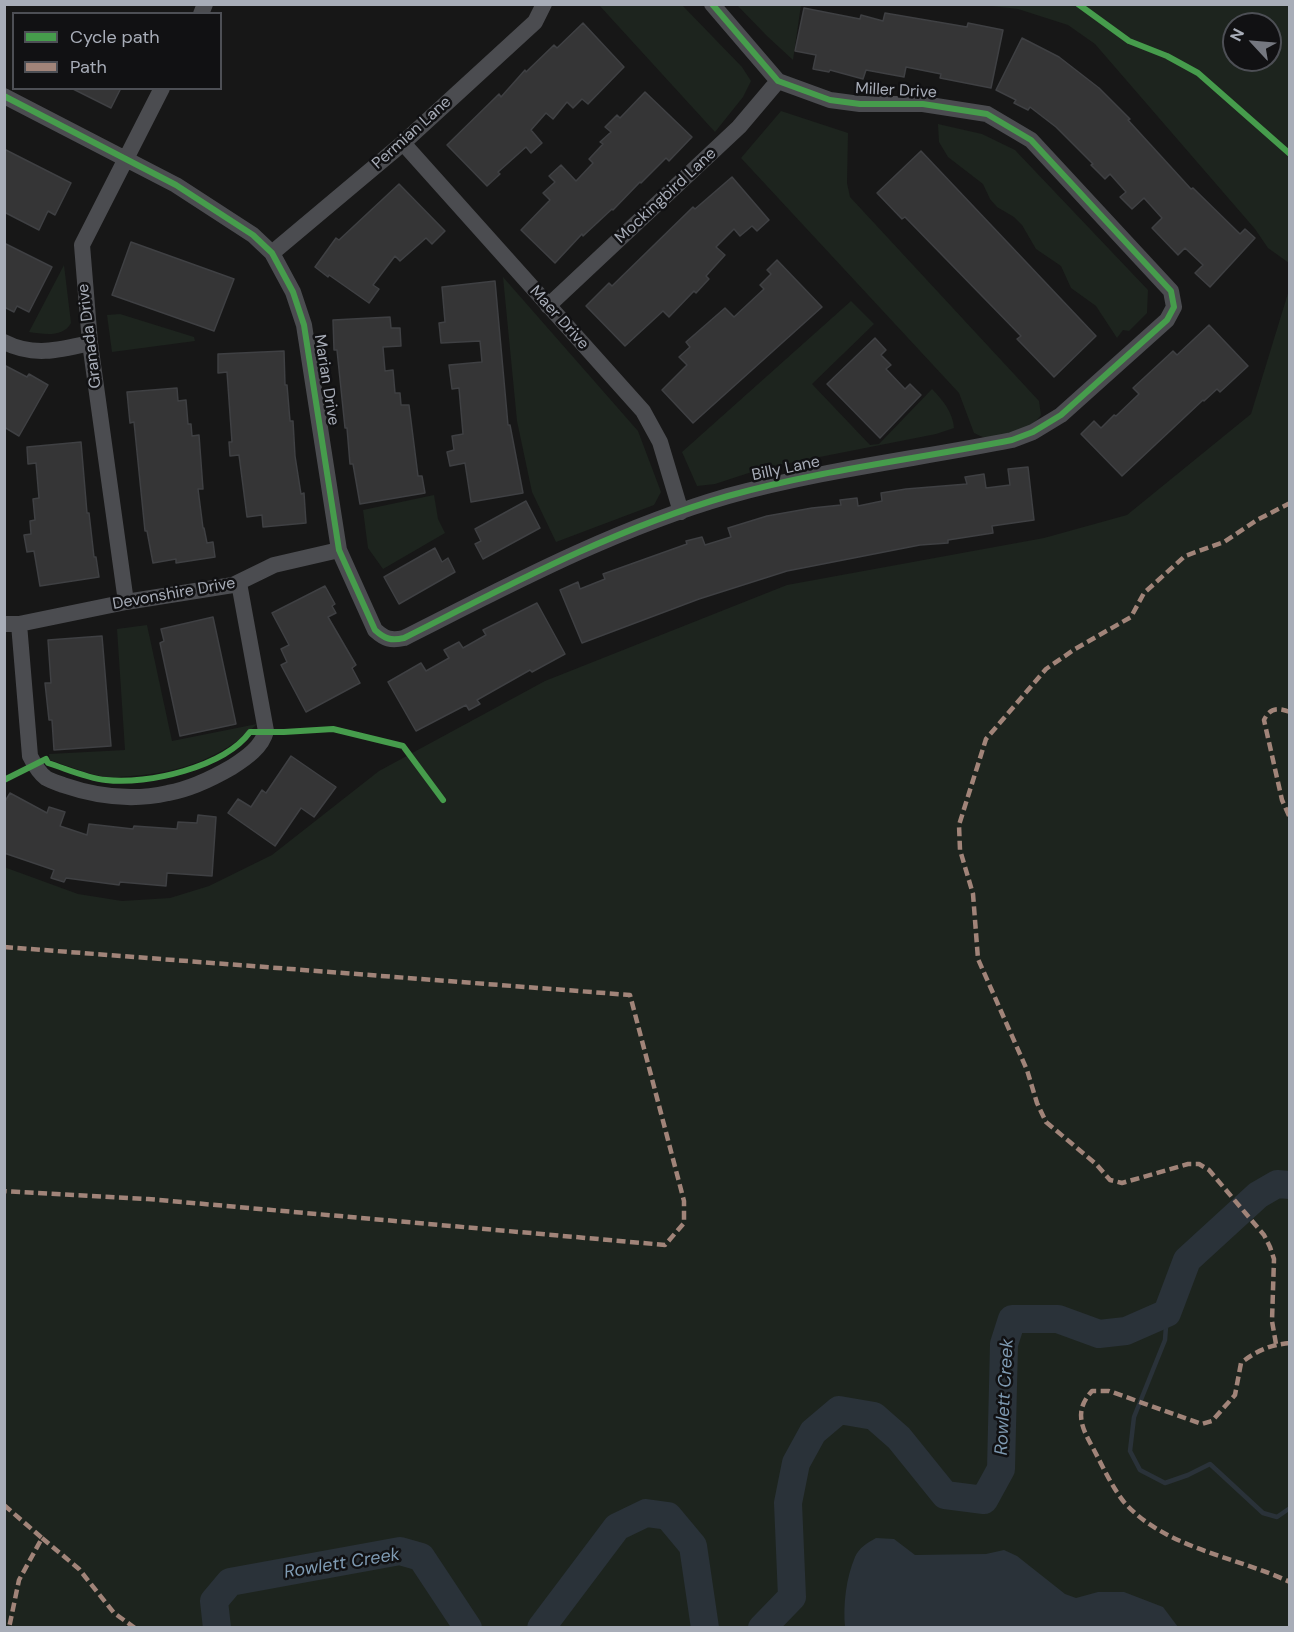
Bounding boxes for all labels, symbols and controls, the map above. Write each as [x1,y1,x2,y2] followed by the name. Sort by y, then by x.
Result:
[12,12,222,90] legend
[1222,12,1282,72] north arrow
[70,25,160,49] text: Cycle path
[1225,25,1249,45] text: N
[70,55,107,79] text: Path
[855,79,937,103] street label: Miller Drive
[369,93,455,173] street label: Permian Lane
[611,144,721,248] street label: Mockingbird Lane
[74,282,106,390] street label: Granada Drive
[525,282,593,354] street label: Maer Drive
[309,333,343,427] street label: Marian Drive
[750,452,822,486] street label: Billy Lane
[111,574,237,614] street label: Devonshire Drive
[991,1338,1019,1456] water label: Rowlett Creek
[283,1544,401,1584] water label: Rowlett Creek

